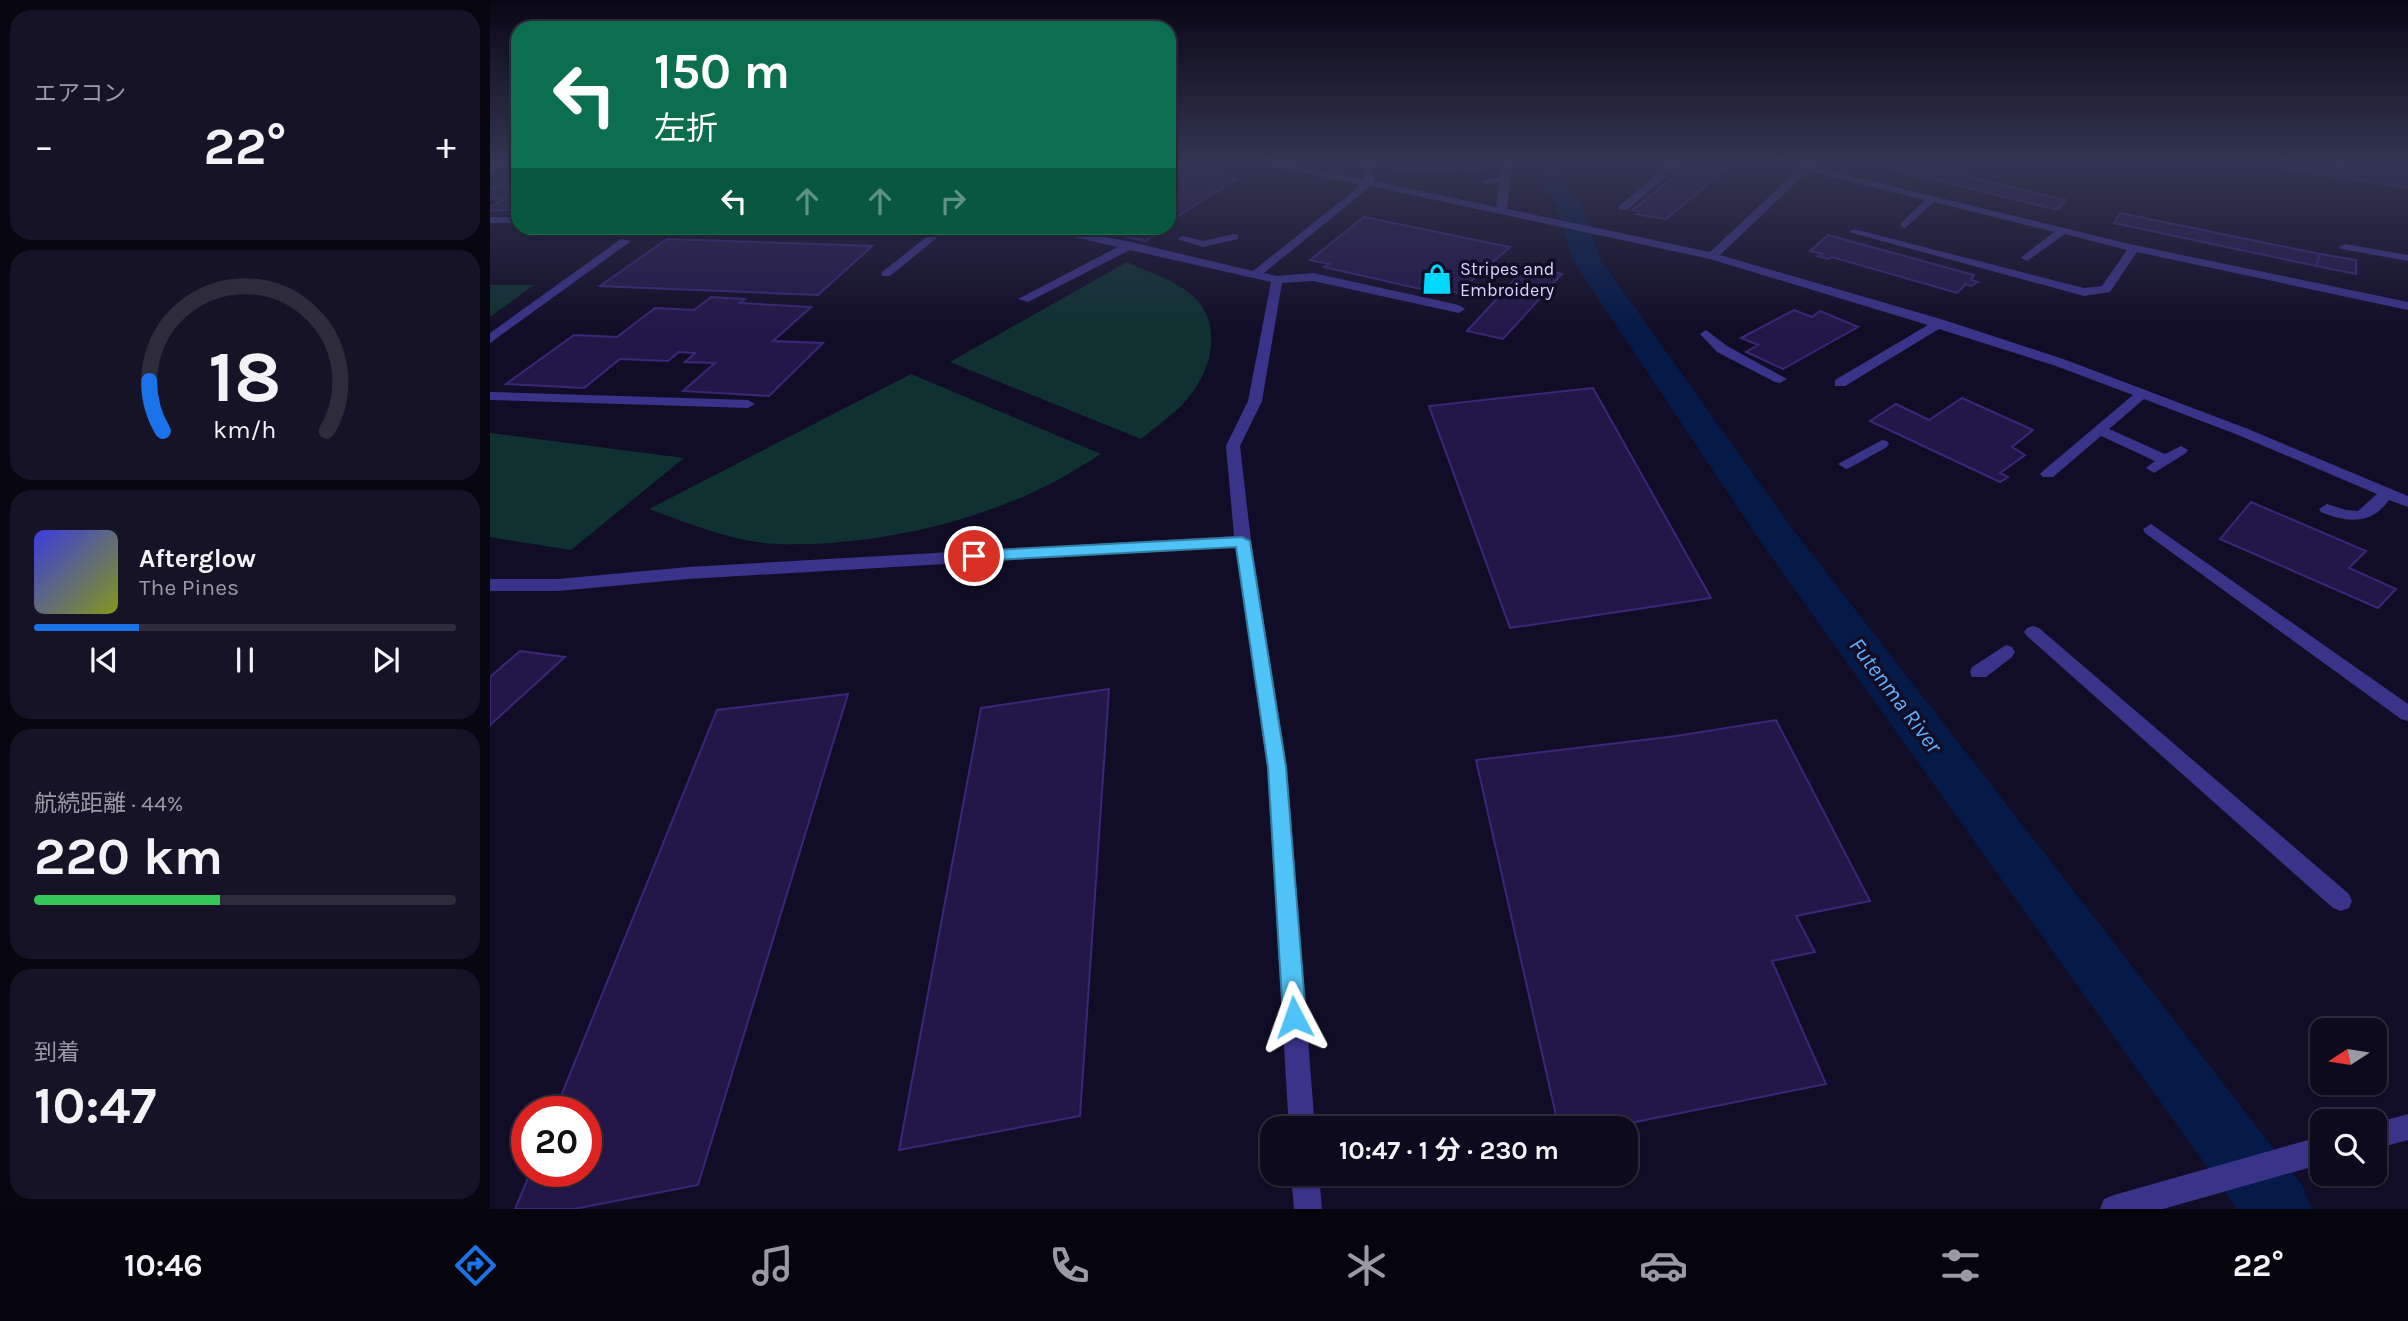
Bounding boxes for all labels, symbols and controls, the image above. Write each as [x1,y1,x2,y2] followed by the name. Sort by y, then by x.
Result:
[654,43,790,100] text: 150 m
[539,49,630,140] icon: left
[34,80,126,107] text: エアコン
[654,110,718,147] text: 左折
[203,116,287,177] text: 22°
[34,124,54,169] text: −
[436,124,456,169] text: +
[715,182,753,220] icon: left
[788,182,826,220] icon: ahead
[861,182,899,220] icon: ahead
[934,182,972,220] icon: right
[1460,258,1555,301] place label: Stripes and Embroidery
[1420,262,1454,296] shop icon: Stripes and Embroidery
[208,334,282,419] text: 18
[213,414,277,443] text: km/h
[944,526,1004,586] pin
[955,537,993,575] icon: arrive
[139,543,256,574] text: Afterglow
[139,574,239,601] text: The Pines
[1843,632,1948,759] water label: Futenma River
[85,641,123,679] icon: previous
[226,641,264,679] icon: pause
[367,641,405,679] icon: next
[34,790,183,817] text: 航続距離 · 44%
[34,826,223,887] text: 220 km
[1257,980,1331,1054] position arrow
[2310,1018,2387,1096] north arrow
[2310,1018,2387,1186] map controls
[34,1039,80,1066] text: 到着
[34,1075,156,1136] text: 10:47
[511,1096,602,1187] speed limit sign: 20
[2310,1109,2387,1186] button: search
[1339,1135,1559,1166] text: 10:47 · 1 分 · 230 m
[451,1241,500,1290] icon: directions
[748,1241,797,1290] icon: music
[1045,1241,1094,1290] icon: phone
[1342,1241,1391,1290] icon: climate
[1639,1241,1688,1290] icon: car
[1936,1241,1985,1290] icon: filters
[124,1247,203,1284] text: 10:46
[2233,1247,2284,1284] text: 22°

